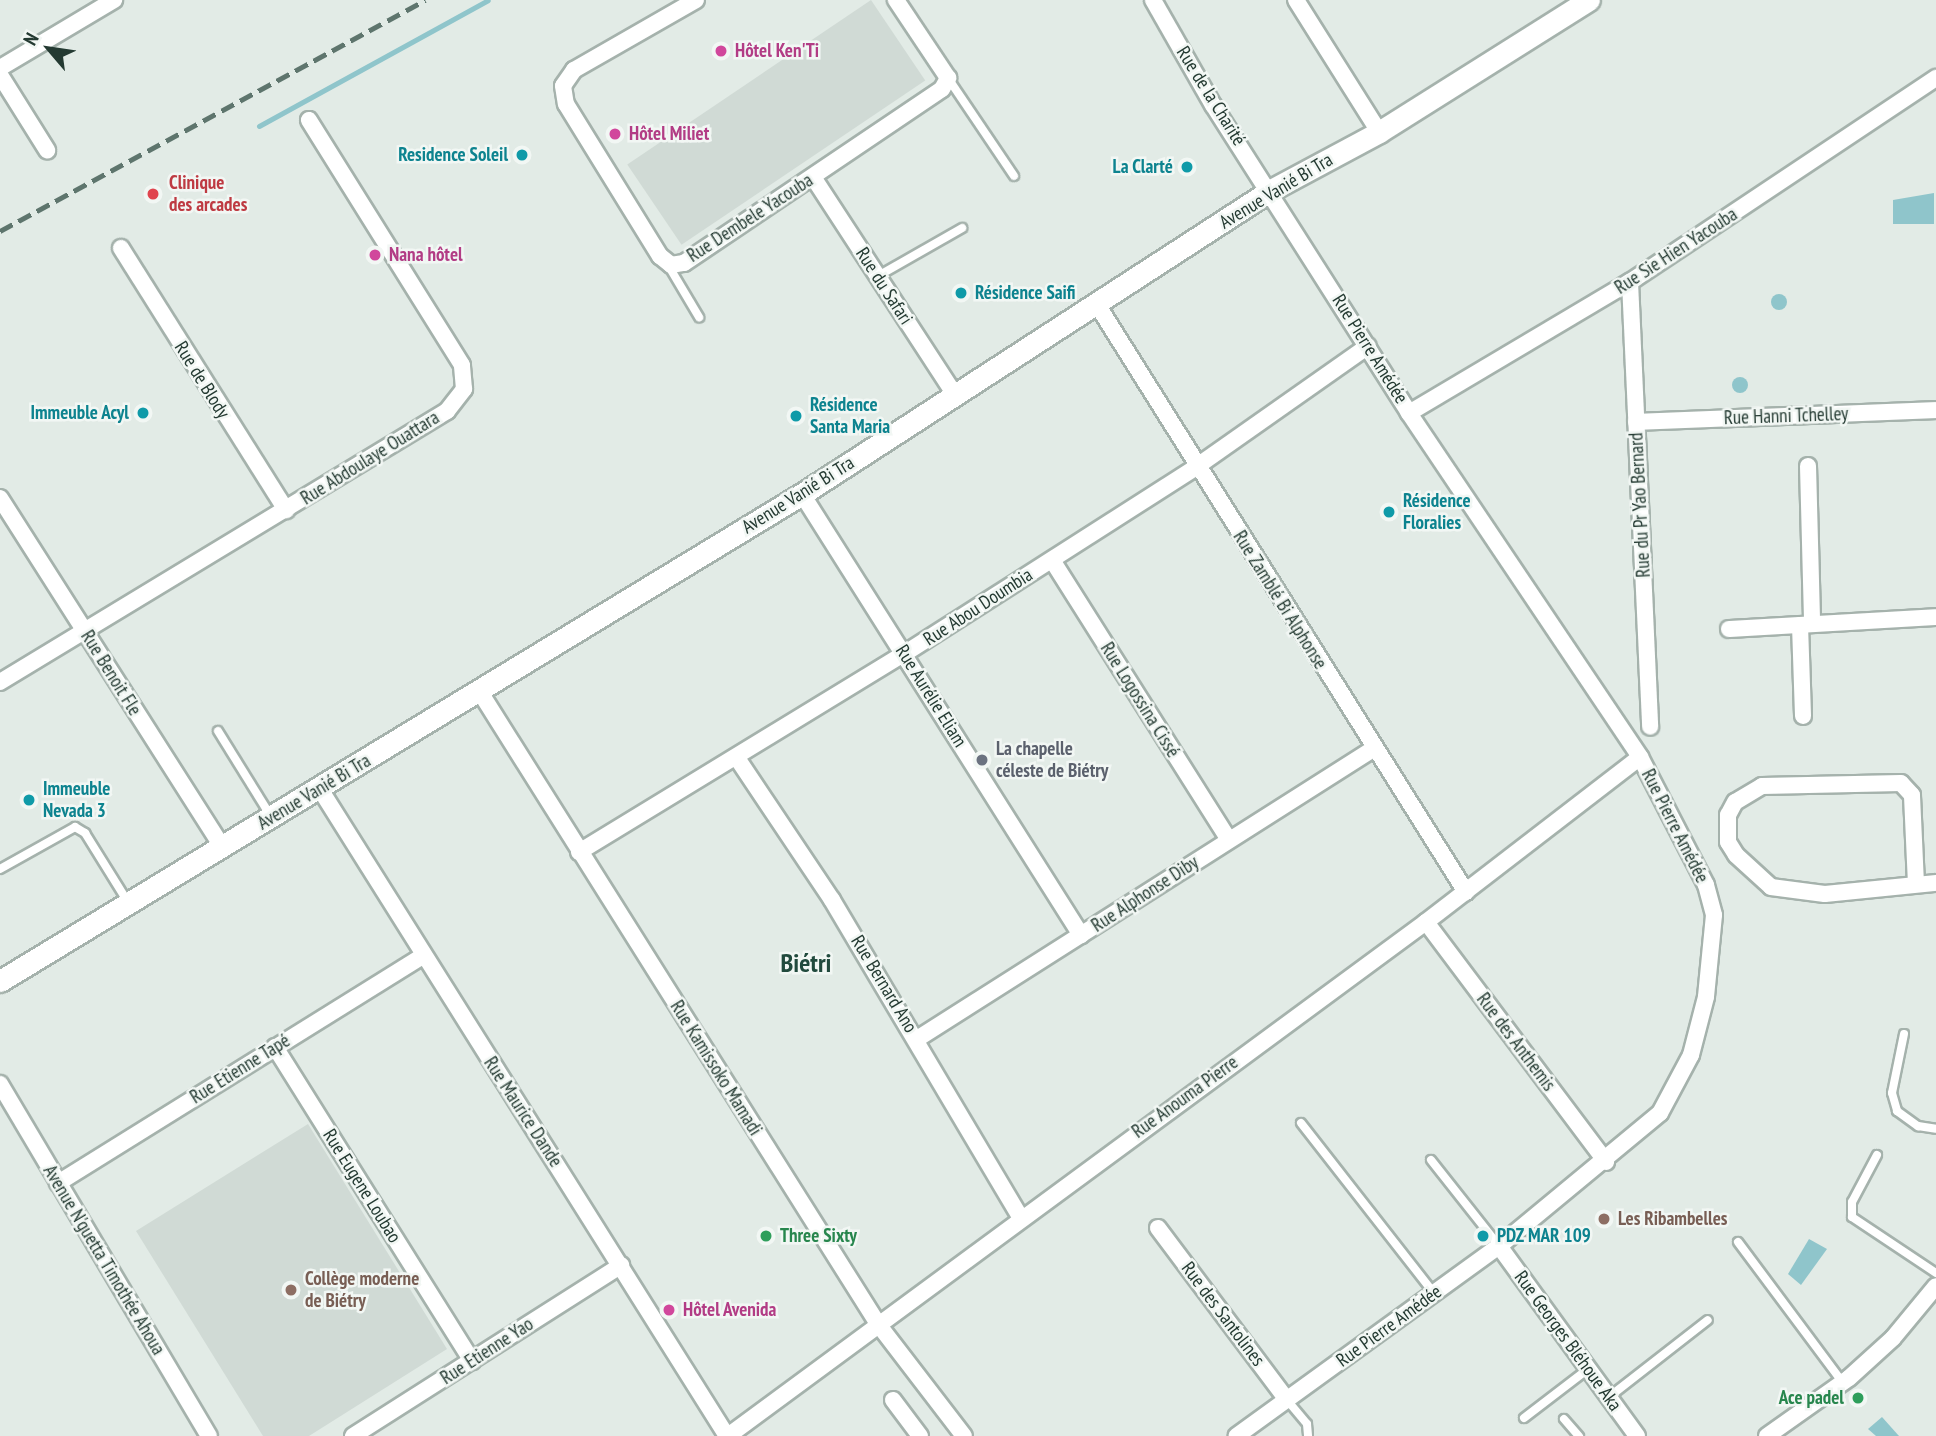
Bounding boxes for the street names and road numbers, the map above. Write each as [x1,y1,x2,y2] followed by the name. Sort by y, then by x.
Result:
[1172,42,1250,150] street label: Rue de la Charité
[1215,148,1337,234] street label: Avenue Vanié Bi Tra
[683,169,817,267] street label: Rue Dembele Yacouba
[1610,203,1742,299] street label: Rue Sie Hien Yacouba
[851,243,917,329] street label: Rue du Safari
[1327,290,1413,408] street label: Rue Pierre Amédée
[169,337,235,423] street label: Rue de Blody
[1723,402,1849,430] street label: Rue Hanni Tchelley
[296,406,444,510] street label: Rue Abdoulaye Ouattara
[1625,432,1655,578] street label: Rue du Pr Yao Bernard
[737,451,859,539] street label: Avenue Vanié Bi Tra
[1228,526,1332,674] street label: Rue Zamblé Bi Alphonse
[919,563,1037,651] street label: Rue Abou Doumbia
[76,626,146,720] street label: Rue Benoit Fle
[1096,638,1184,762] street label: Rue Logossina Cissé
[890,641,972,751] street label: Rue Aurélie Eliam
[253,749,375,835] street label: Avenue Vanié Bi Tra
[1636,765,1714,887] street label: Rue Pierre Amédée
[1087,851,1203,937] street label: Rue Alphonse Diby
[846,931,922,1037] street label: Rue Bernard Ano
[1472,988,1560,1096] street label: Rue des Anthemis
[665,996,767,1140] street label: Rue Kamissoko Mamadi
[186,1029,294,1109] street label: Rue Etienne Tapé
[1127,1051,1243,1143] street label: Rue Anouma Pierre
[479,1053,567,1171] street label: Rue Maurice Dande
[318,1125,406,1247] street label: Rue Eugene Loubao
[38,1161,170,1359] street label: Avenue N'guetta Timothée Ahoua
[1176,1258,1270,1370] street label: Rue des Santolines
[1509,1266,1627,1416] street label: Rue Georges Bléhoue Aka
[1332,1280,1446,1372] street label: Rue Pierre Amédée
[436,1312,538,1390] street label: Rue Etienne Yao

